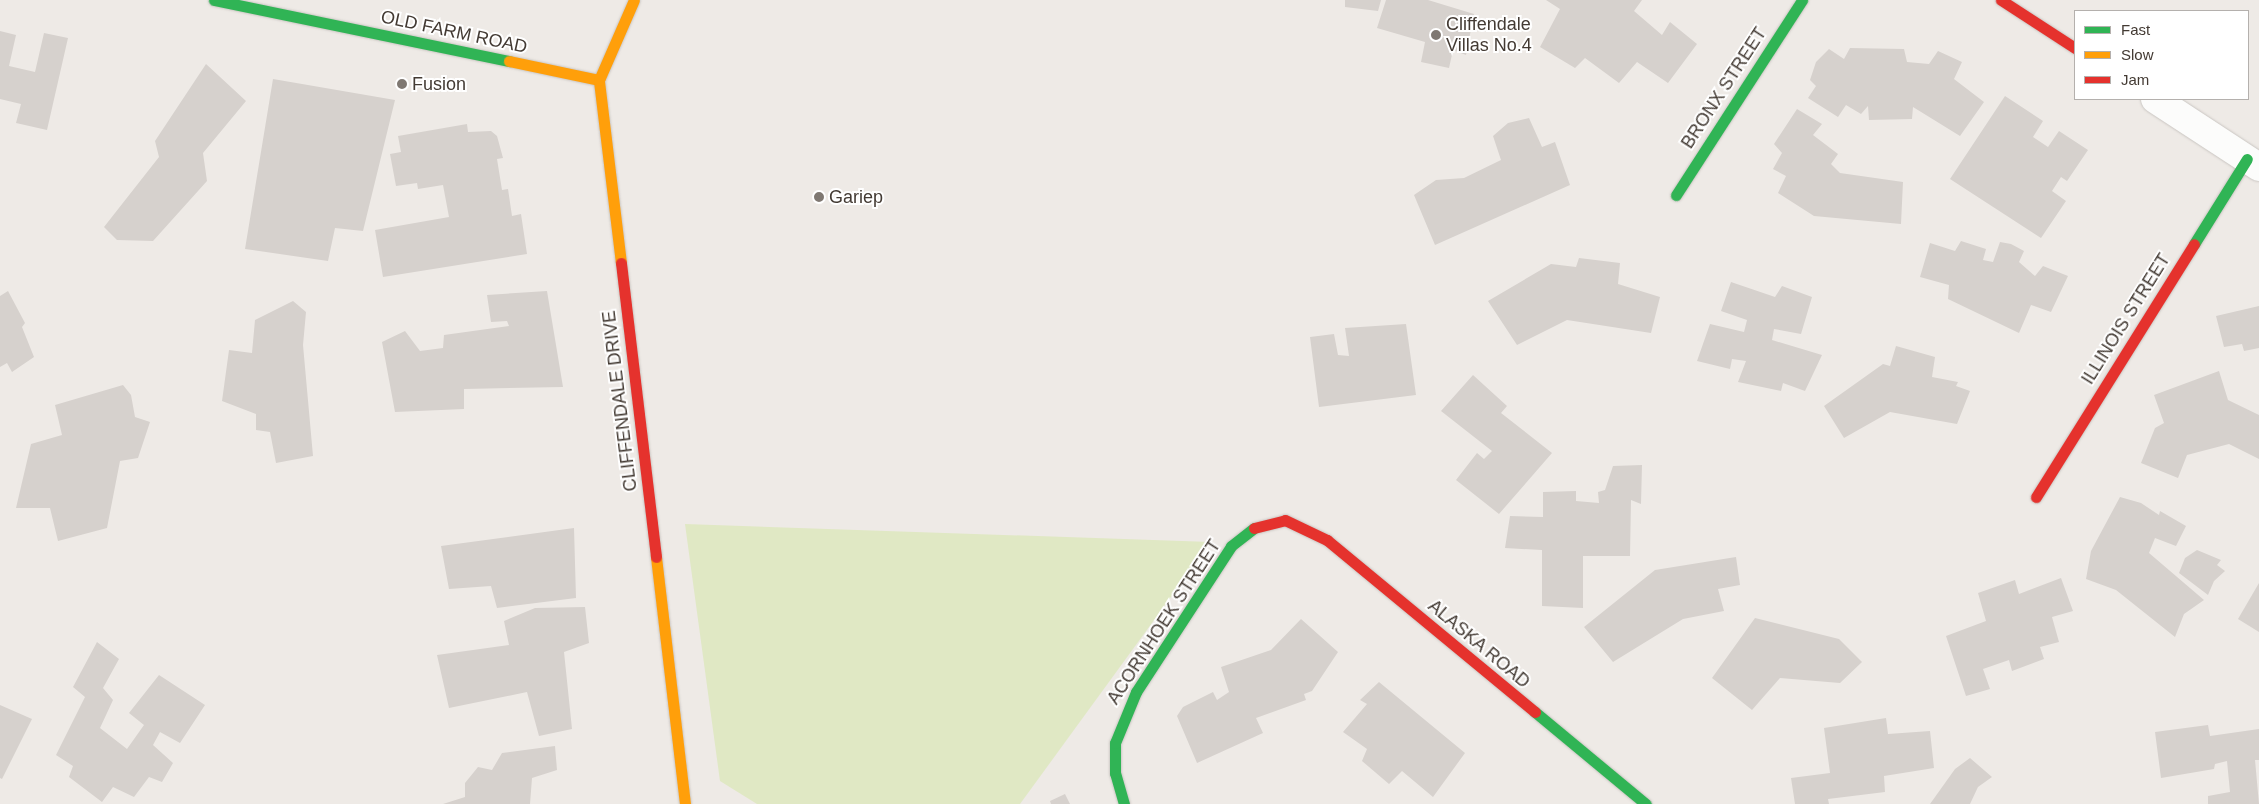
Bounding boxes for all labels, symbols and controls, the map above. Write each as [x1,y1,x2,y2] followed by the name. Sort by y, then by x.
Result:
[379,6,529,58] street label: OLD FARM ROAD
[2074,10,2249,100] legend
[1446,14,1532,56] place label: Cliffendale Villas No.4
[2121,21,2150,38] text: Fast
[1677,23,1771,153] street label: BRONX STREET
[1430,29,1442,41] marker: Cliffendale Villas No.4
[2121,46,2154,63] text: Slow
[2121,71,2149,88] text: Jam
[412,73,466,95] place label: Fusion
[396,78,408,90] marker: Fusion
[829,186,883,208] place label: Gariep
[813,191,825,203] marker: Gariep
[2077,250,2175,388] street label: ILLINOIS STREET
[598,309,642,493] street label: CLIFFENDALE DRIVE
[1103,536,1225,708] street label: ACORNHOEK STREET
[1423,595,1535,693] street label: ALASKA ROAD

